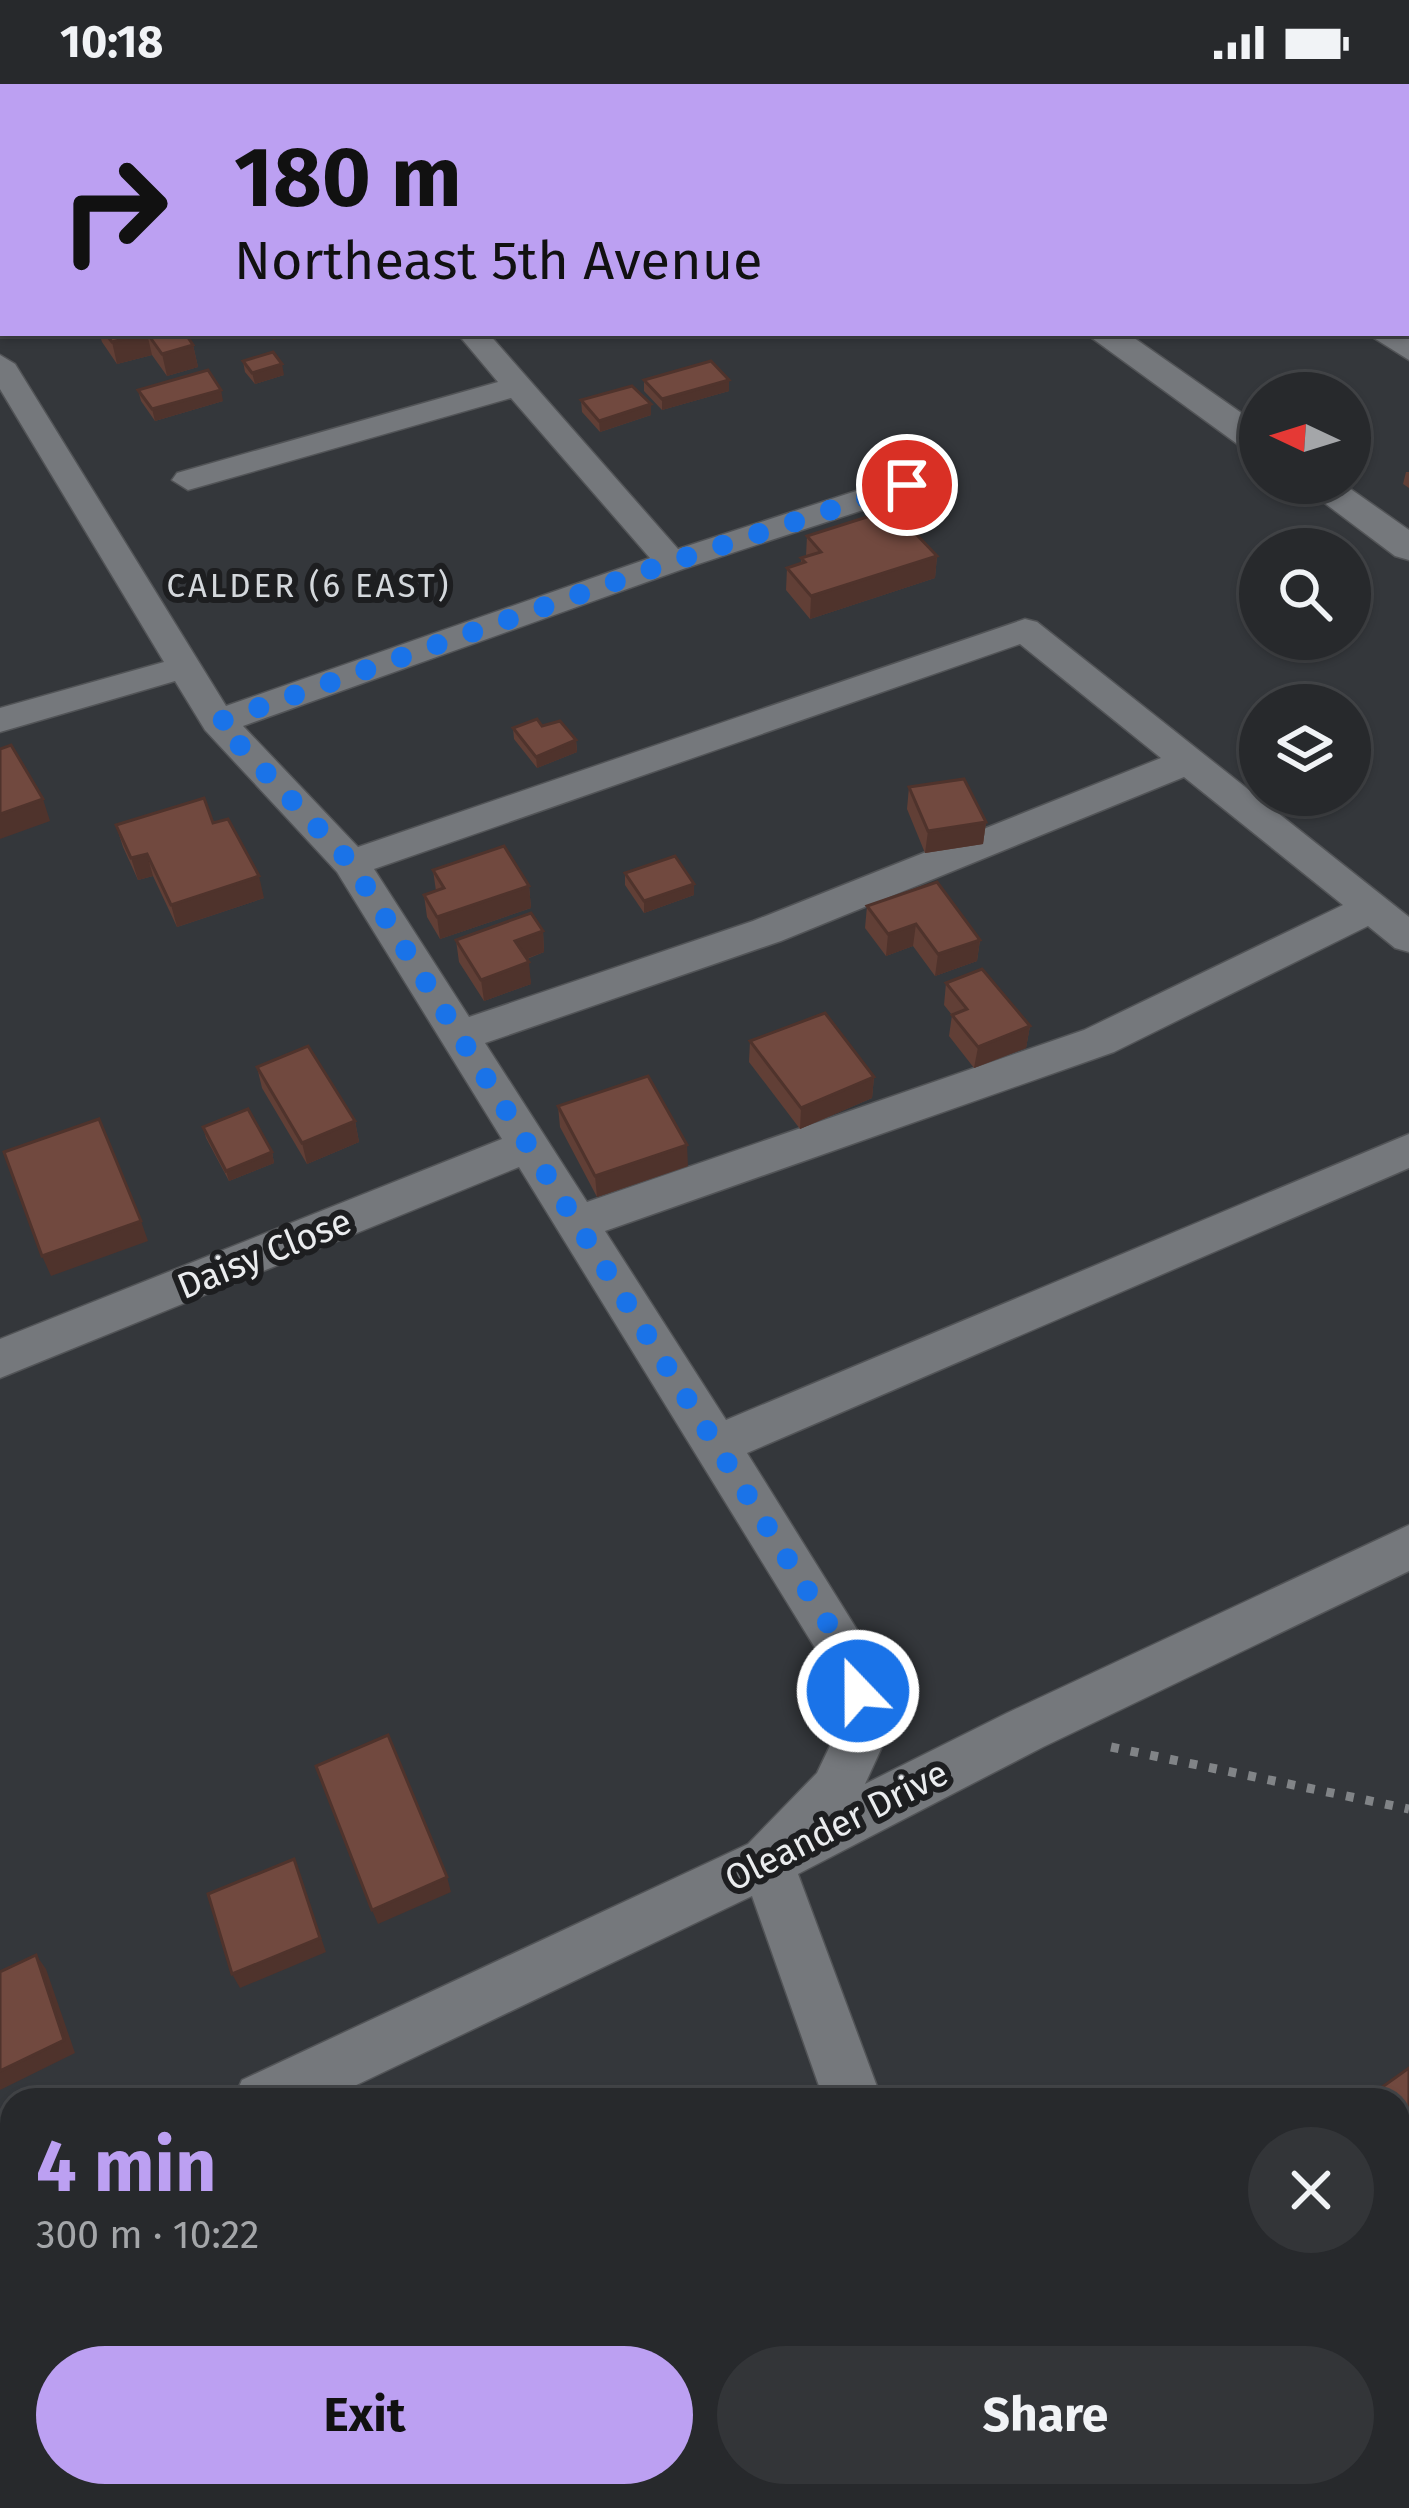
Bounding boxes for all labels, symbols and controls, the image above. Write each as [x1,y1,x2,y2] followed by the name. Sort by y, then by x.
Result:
[60,15,164,69] text: 10:18
[234,127,462,228] text: 180 m
[36,132,192,288] icon: right
[234,229,763,293] text: Northeast 5th Avenue
[1239,372,1371,504] north arrow
[1239,372,1371,816] map controls
[856,434,958,536] pin
[874,452,940,518] icon: arrive
[1239,528,1371,660] button: search
[166,566,452,606] district label: CALDER (6 EAST)
[1239,684,1371,816] button: layers
[171,1199,358,1309] street label: Daisy Close
[795,1628,921,1754] position arrow
[718,1751,955,1901] street label: Oleander Drive
[36,2124,216,2210] text: 4 min
[1248,2127,1374,2253] button: close
[36,2212,259,2258] text: 300 m · 10:22
[36,2346,693,2484] button: Exit
[717,2346,1374,2484] button: Share

